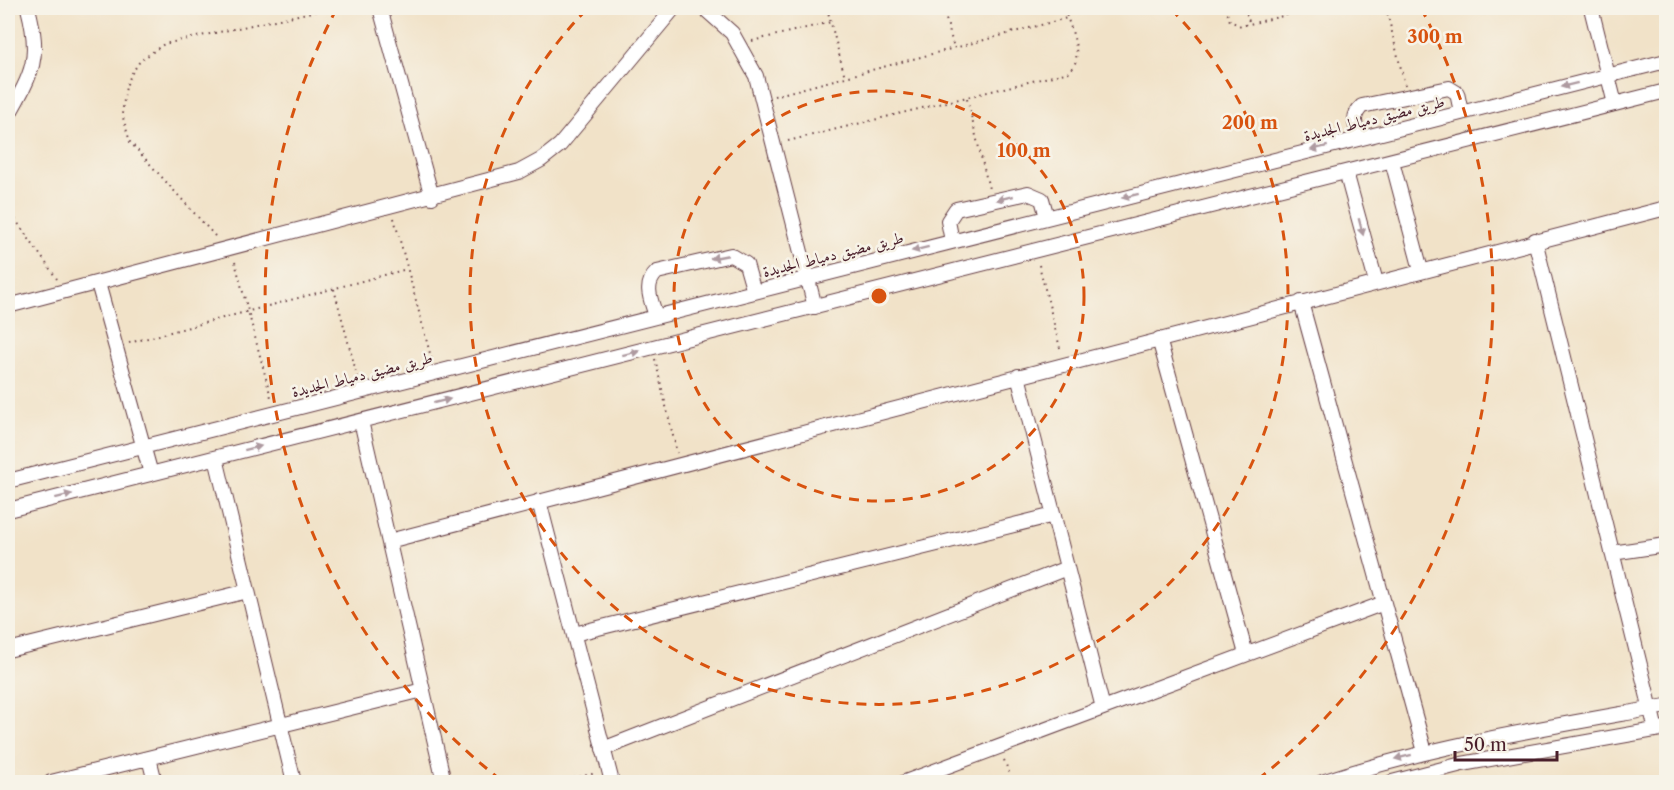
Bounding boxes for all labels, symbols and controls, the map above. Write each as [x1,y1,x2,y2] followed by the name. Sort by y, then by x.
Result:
[1407,26,1463,48] text: 300 m
[1560,81,1578,91] one-way arrow
[1301,91,1447,146] street label: طريق مضيق دمياط الجديدة
[1222,112,1278,134] text: 200 m
[997,140,1051,162] text: 100 m
[1310,144,1328,154] one-way arrow
[1121,192,1139,202] one-way arrow
[995,194,1014,203] one-way arrow
[1357,218,1366,236] one-way arrow
[760,227,906,282] street label: طريق مضيق دمياط الجديدة
[911,245,930,255] one-way arrow
[709,253,728,262] one-way arrow
[869,286,889,306] centre of rings
[289,347,435,402] street label: طريق مضيق دمياط الجديدة
[623,348,641,357] one-way arrow
[433,395,452,405] one-way arrow
[244,443,262,453] one-way arrow
[55,491,73,501] one-way arrow
[1455,724,1557,762] scale bar
[1464,734,1507,756] text: 50 m
[1394,753,1412,763] one-way arrow

